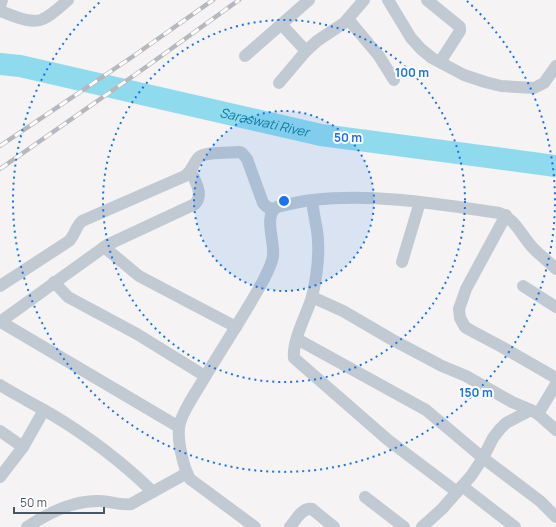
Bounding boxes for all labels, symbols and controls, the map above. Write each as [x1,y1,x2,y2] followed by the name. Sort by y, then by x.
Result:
[395,64,429,81] text: 100 m
[218,103,313,142] water label: Saraswati River
[334,129,362,146] text: 50 m
[277,194,291,208] centre of rings
[459,384,493,401] text: 150 m
[14,489,104,515] scale bar
[20,494,47,511] text: 50 m

